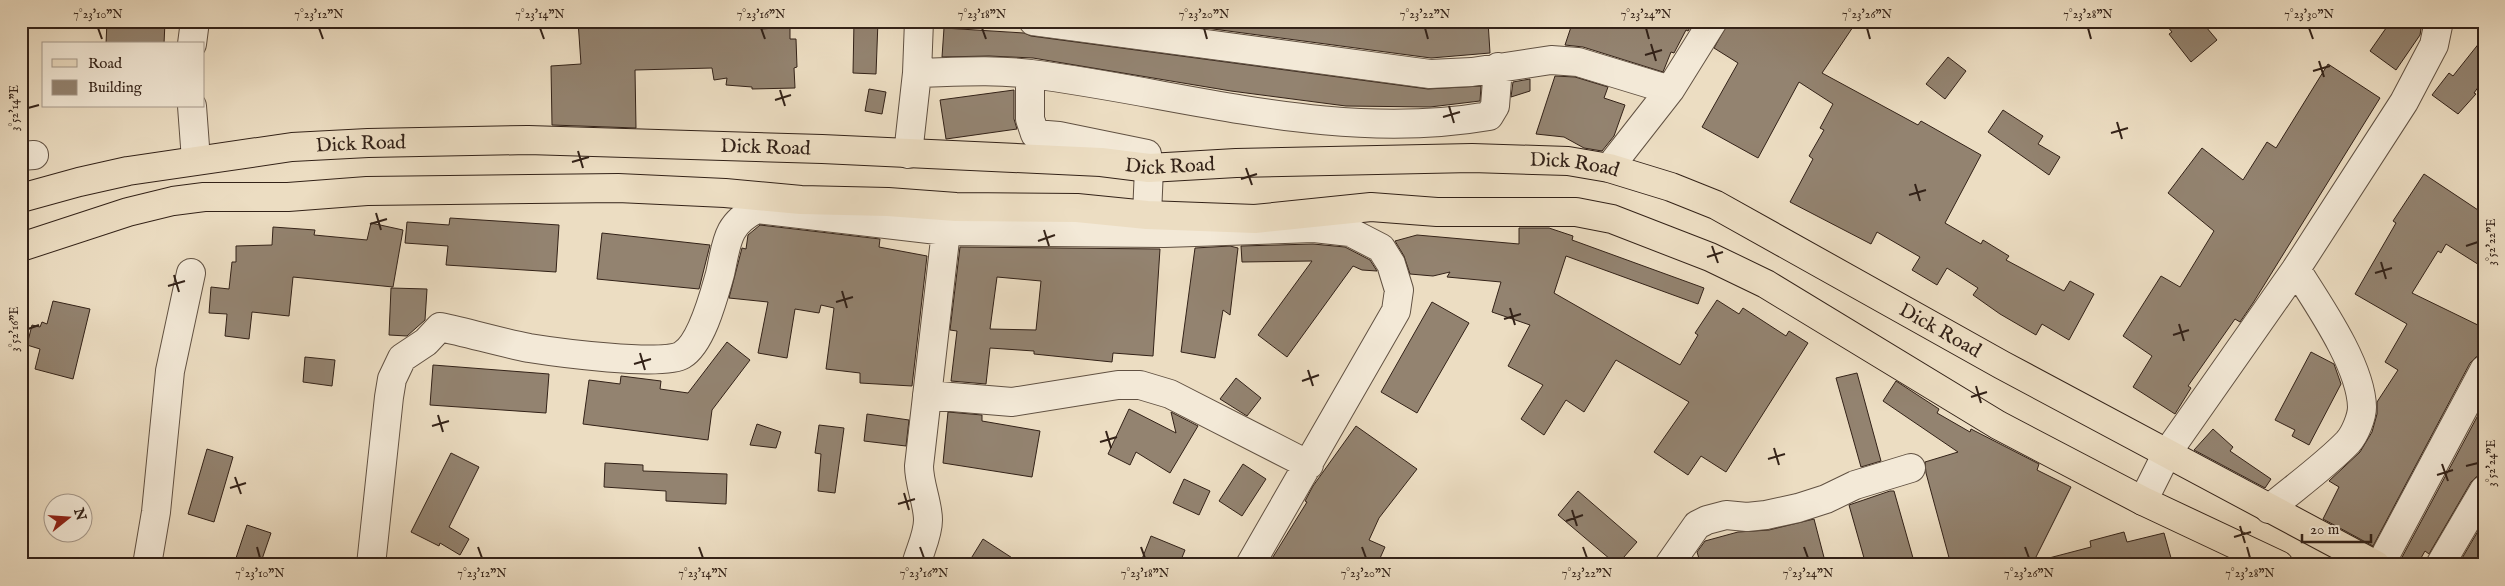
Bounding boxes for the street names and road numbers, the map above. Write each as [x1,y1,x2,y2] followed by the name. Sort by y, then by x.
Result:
[315,130,406,158] street label: Dick Road
[720,133,811,161] street label: Dick Road
[1529,147,1623,183] street label: Dick Road
[1123,152,1216,181] street label: Dick Road
[1895,297,1986,363] street label: Dick Road

